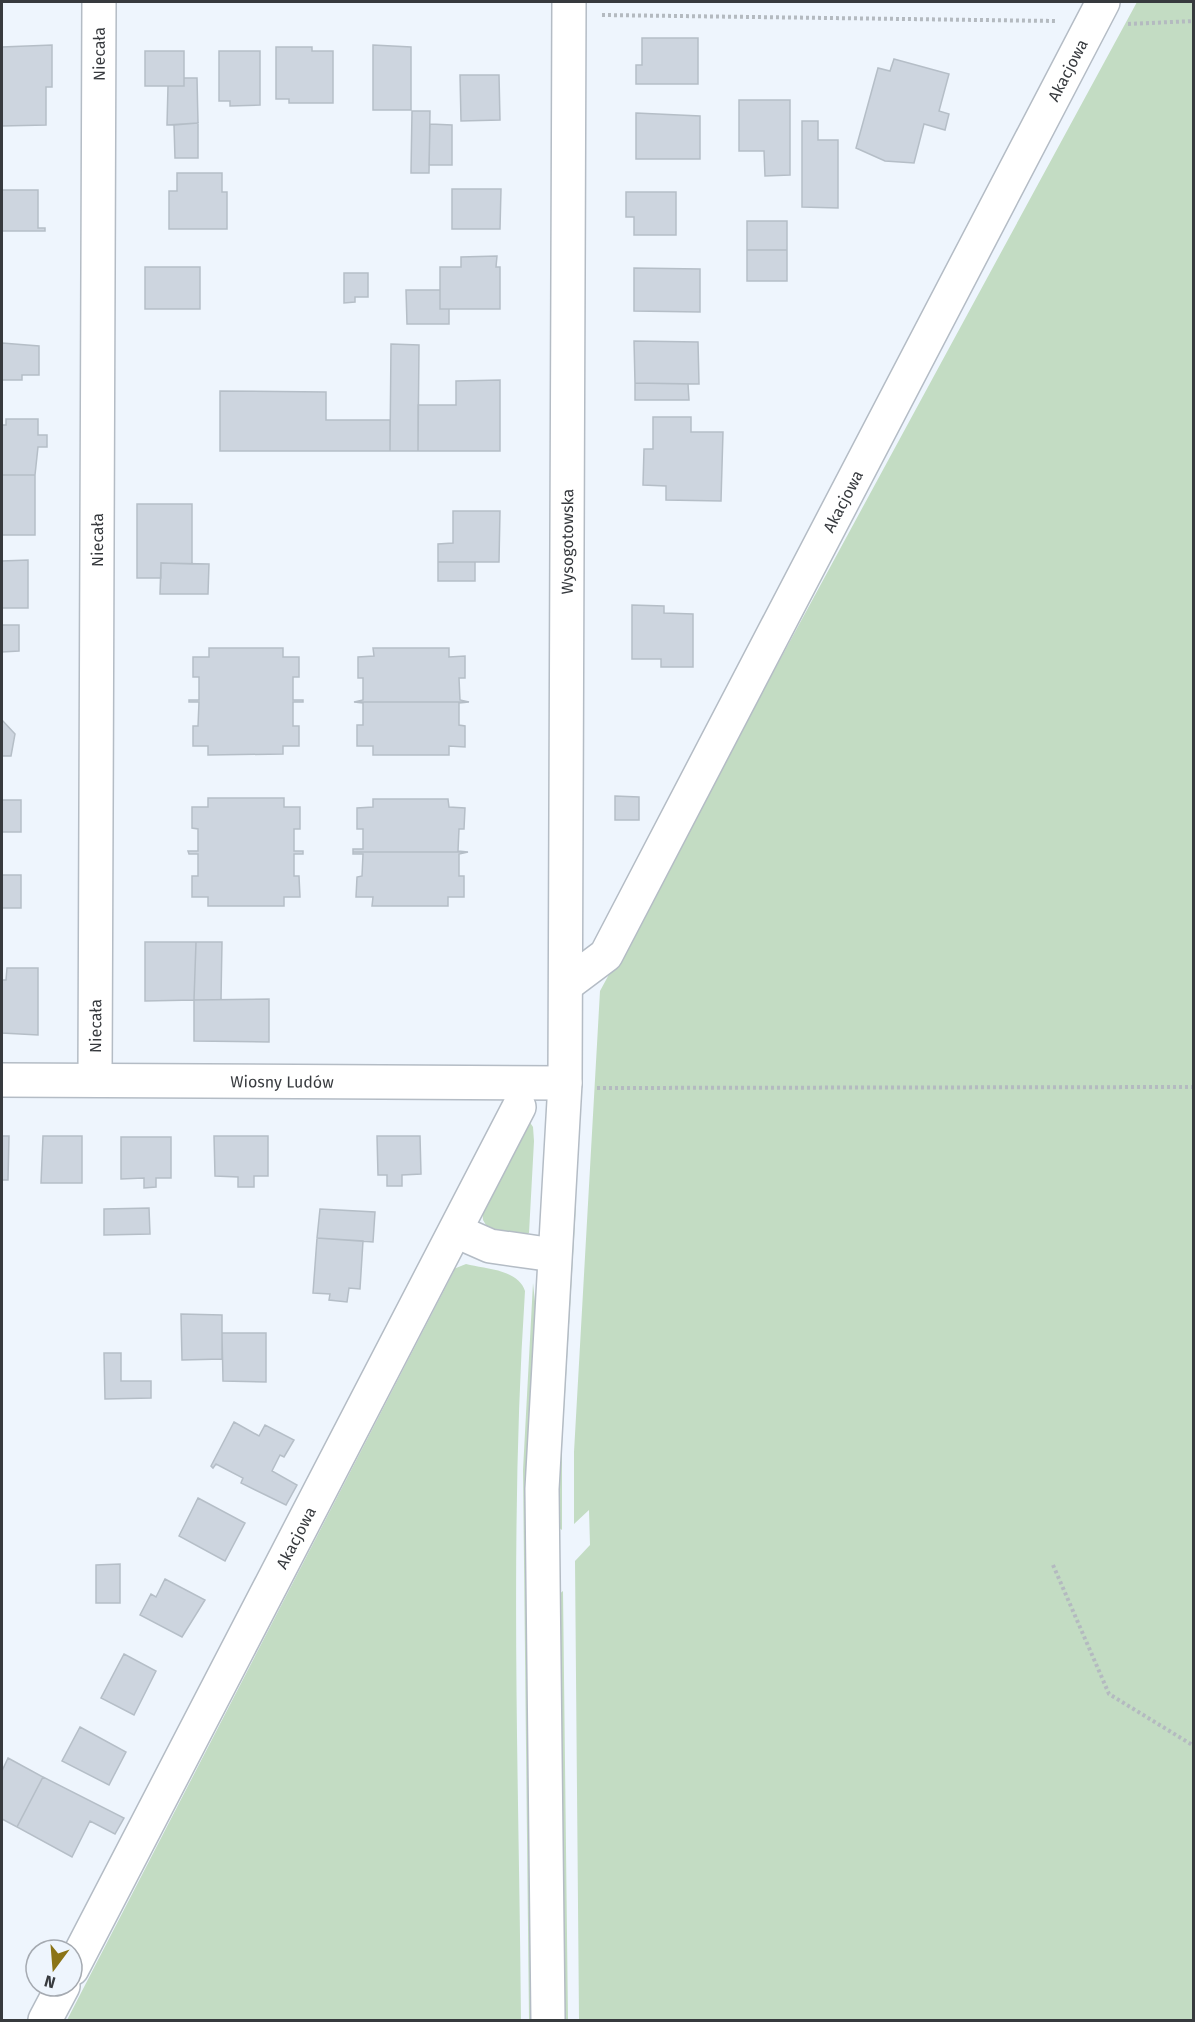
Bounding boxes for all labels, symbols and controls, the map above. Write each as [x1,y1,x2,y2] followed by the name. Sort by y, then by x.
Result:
[90,27,109,81] street label: Niecała
[1044,36,1092,105] street label: Akacjowa
[819,467,867,536] street label: Akacjowa
[558,489,577,595] street label: Wysogotowska
[88,513,107,567] street label: Niecała
[86,999,105,1053] street label: Niecała
[230,1072,334,1092] street label: Wiosny Ludów
[272,1504,320,1572] street label: Akacjowa
[24,1938,84,1998] north arrow
[42,1971,58,1993] text: N

